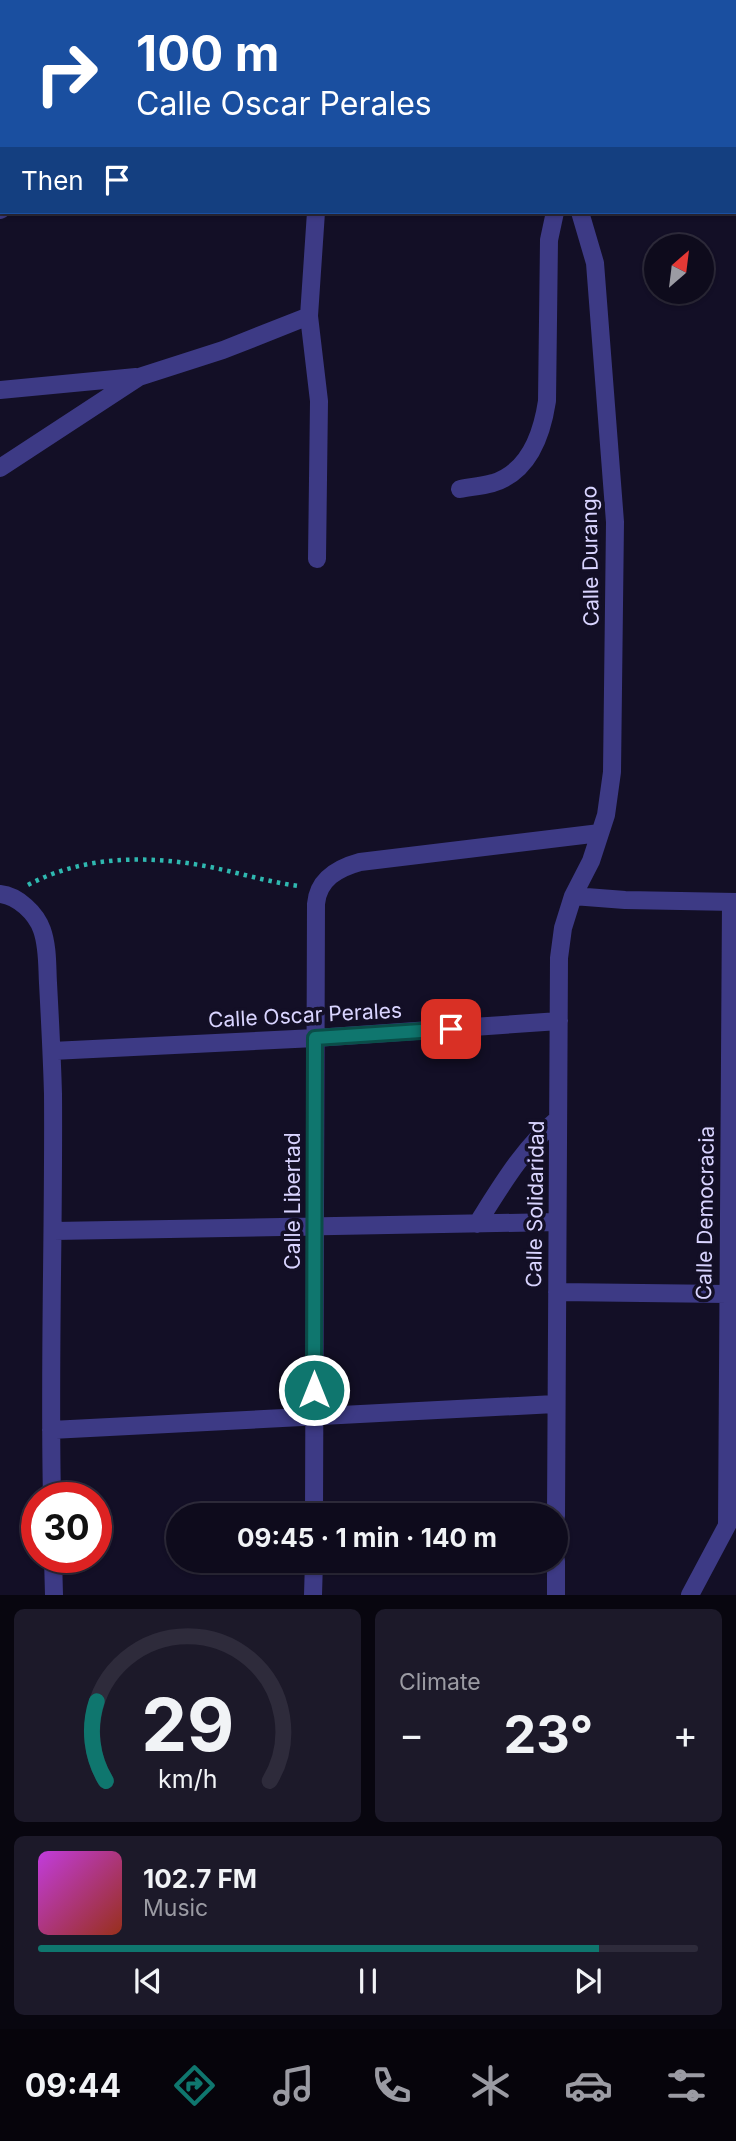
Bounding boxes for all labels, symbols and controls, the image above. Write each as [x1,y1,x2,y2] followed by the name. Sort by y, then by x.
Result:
[136,24,280,83] text: 100 m
[21,28,112,119] icon: right
[136,84,432,123] text: Calle Oscar Perales
[98,161,136,199] icon: arrive
[21,165,84,196] text: Then
[644,234,714,304] north arrow
[644,234,714,304] map controls
[576,485,604,627] street label: Calle Durango
[207,997,403,1033] street label: Calle Oscar Perales
[421,999,481,1059] pin
[432,1010,470,1048] icon: arrive
[521,1120,549,1288] street label: Calle Solidaridad
[691,1126,719,1300] street label: Calle Democracia
[280,1132,305,1270] street label: Calle Libertad
[277,1353,351,1427] position arrow
[21,1482,112,1573] speed limit sign: 30
[237,1522,497,1553] text: 09:45 · 1 min · 140 m
[399,1668,481,1696] text: Climate
[141,1681,234,1770] text: 29
[504,1703,593,1766] text: 23°
[399,1711,424,1757] text: −
[673,1711,698,1757] text: +
[158,1764,217,1794] text: km/h
[143,1863,257,1894] text: 102.7 FM
[143,1894,208,1922] text: Music
[129,1962,167,2000] icon: previous
[349,1962,387,2000] icon: pause
[569,1962,607,2000] icon: next
[170,2061,219,2110] icon: directions
[269,2061,318,2110] icon: music
[367,2061,416,2110] icon: phone
[466,2061,515,2110] icon: climate
[564,2061,613,2110] icon: car
[662,2061,711,2110] icon: filters
[25,2066,121,2105] text: 09:44

